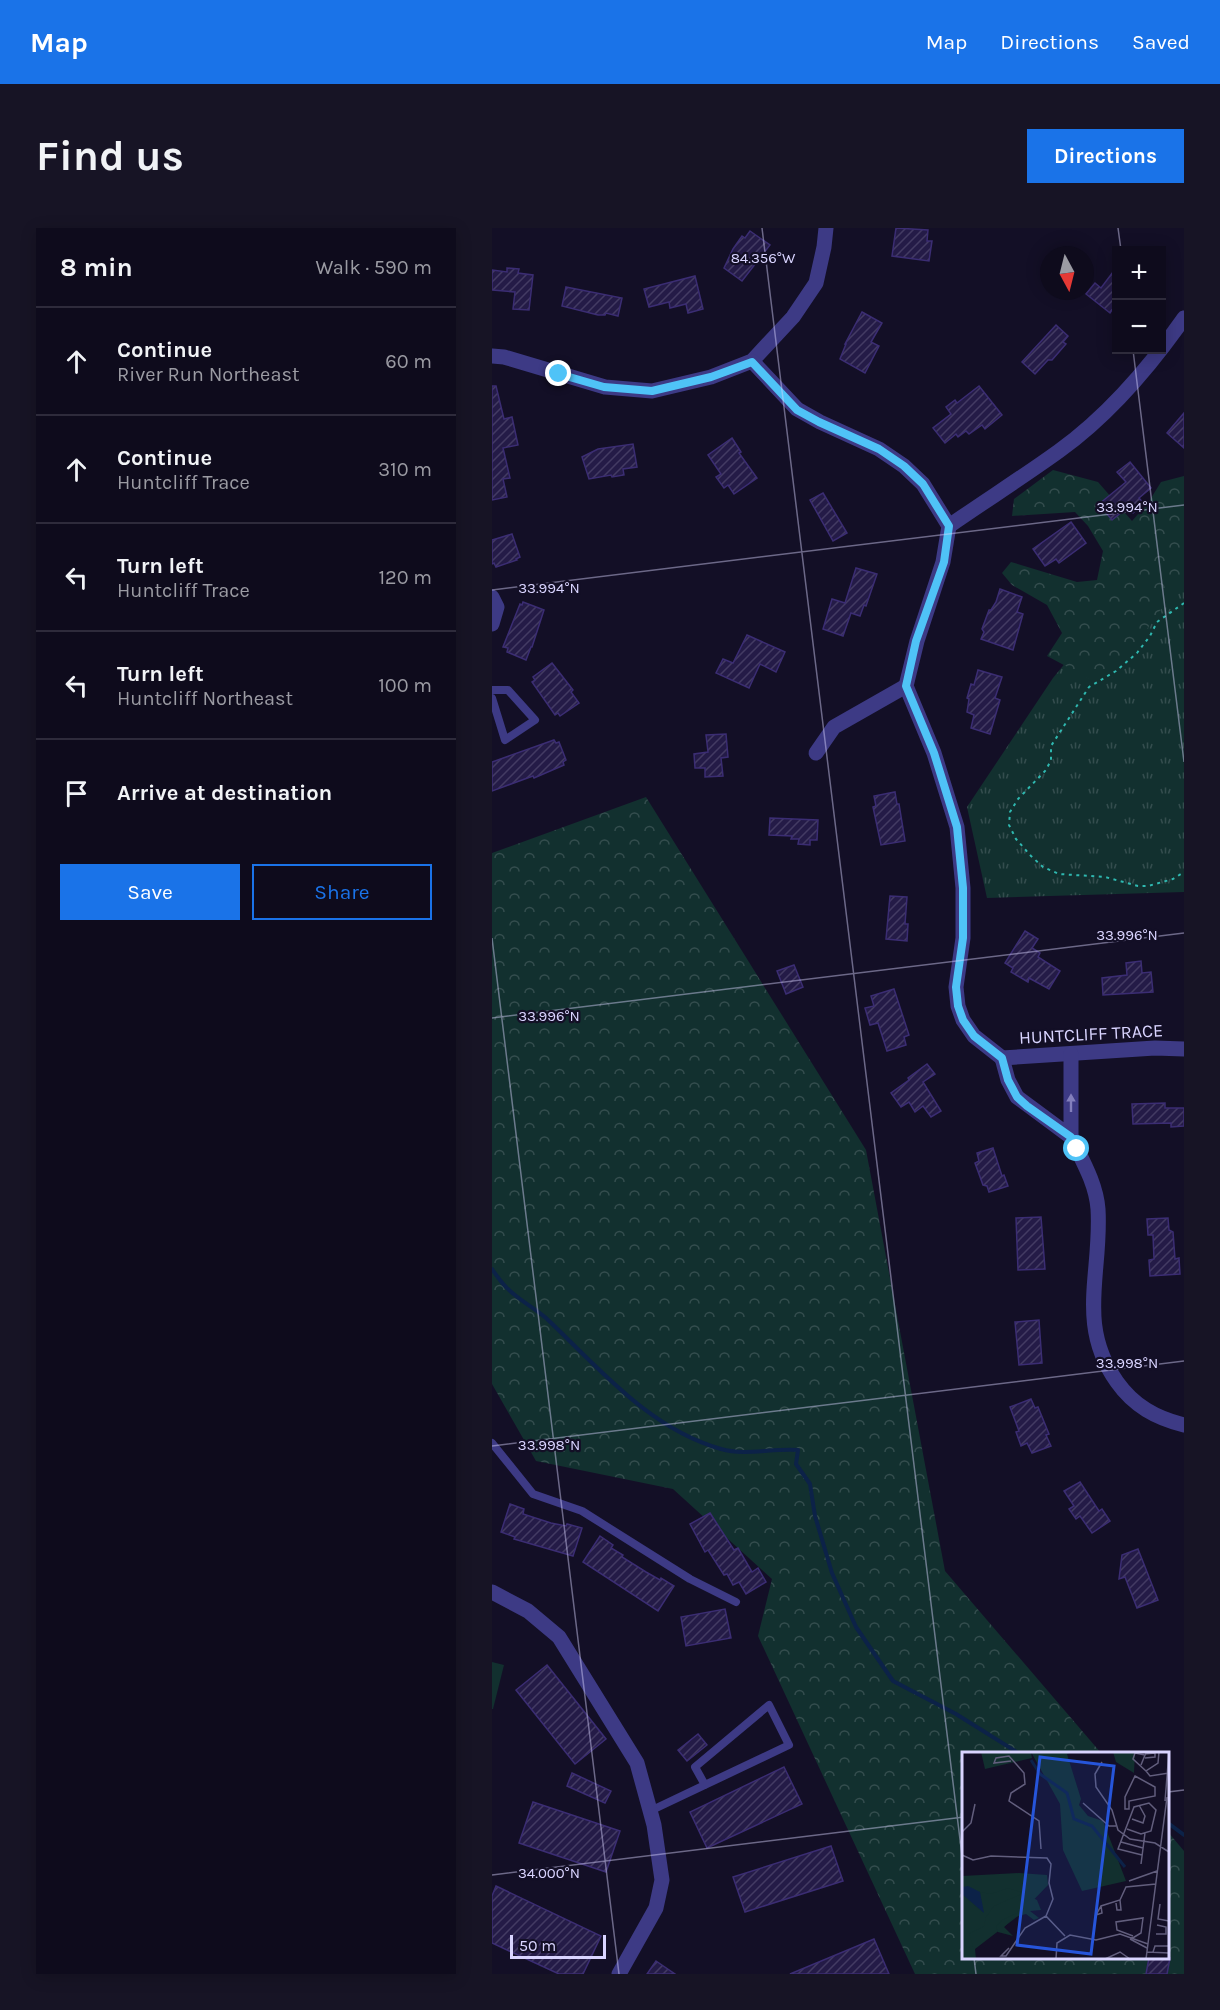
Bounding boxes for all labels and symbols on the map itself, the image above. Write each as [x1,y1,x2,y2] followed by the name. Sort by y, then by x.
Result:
[1040,246,1094,300] north arrow
[731,249,796,267] text: 84.356°W
[545,360,571,386] route end
[1096,498,1158,516] text: 33.994°N
[518,579,580,597] text: 33.994°N
[1096,926,1158,944] text: 33.996°N
[518,1007,580,1025] text: 33.996°N
[1018,1019,1164,1049] street label: HUNTCLIFF TRACE
[1066,1094,1076,1113] one-way arrow
[1063,1135,1089,1161] route start
[1096,1354,1158,1372] text: 33.998°N
[518,1436,580,1454] text: 33.998°N
[962,1752,1169,1959] inset map
[518,1864,580,1882] text: 34.000°N
[510,1932,606,1960] scale bar

